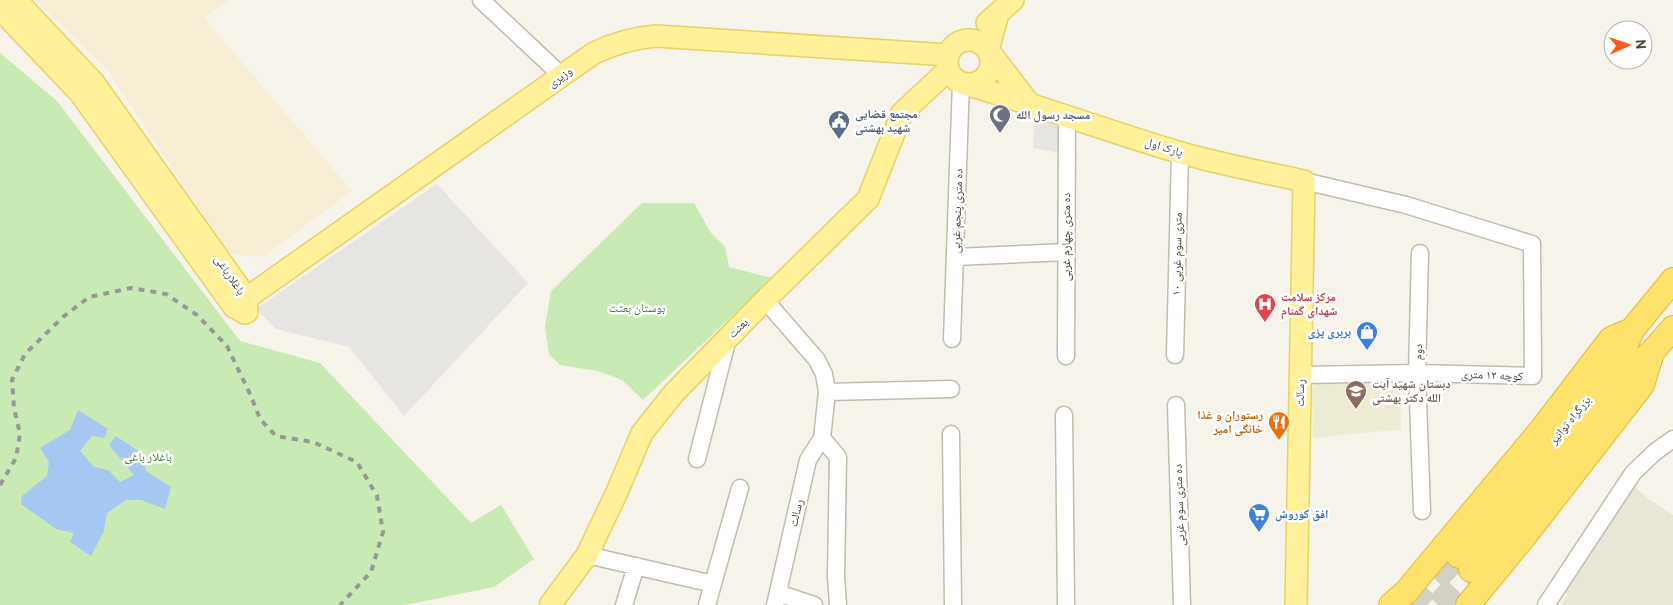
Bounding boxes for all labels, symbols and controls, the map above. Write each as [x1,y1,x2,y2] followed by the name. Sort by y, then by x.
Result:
[1603,20,1653,70] north arrow
[1631,39,1648,50] text: N
[545,64,576,92] street label: وزیری
[988,103,1012,134] mosque icon: مسجد رسول الله
[855,107,918,137] place label: مجتمع قضایی شهید بهشتی
[1016,108,1091,124] place label: مسجد رسول الله
[827,109,851,140] public building icon: مجتمع قضایی شهید بهشتی
[1143,135,1185,161] street label: پارک اول
[949,168,967,254] street label: ده متری پنجم غربی
[1059,193,1075,281] street label: ده متری چهارم غربی
[1169,212,1187,296] street label: ۱۰ متری سوم غربی
[210,252,248,299] street label: باغلارباغی
[1281,290,1337,320] place label: مرکز سلامت شهدای گمنام
[1253,292,1277,323] hospital icon: مرکز سلامت شهدای گمنام
[609,301,665,317] park label: بوستان بعثت
[725,315,752,342] street label: بعثت
[1355,320,1379,351] shop icon: بربری پزی
[1308,325,1351,341] place label: بربری پزی
[1411,344,1427,361] street label: دوم
[1461,367,1523,385] street label: کوچه ۱۲ متری
[1372,377,1451,407] place label: دبستان شهید آیت الله دکتر بهشتی
[1293,379,1309,407] street label: رسالت
[1344,379,1368,410] school or university icon: دبستان شهید آیت الله دکتر بهشتی
[1546,393,1595,449] street label: بزرگراه توانیر
[1197,408,1263,438] place label: رستوران و غذا خانگی امیر
[1267,410,1291,441] restaurant icon: رستوران و غذا خانگی امیر
[124,450,172,466] park label: باغلار باغی
[1171,464,1189,546] street label: ده متری سوم غربی
[786,497,808,529] street label: رسالت
[1247,502,1271,533] supermarket icon: افق کوروش
[1275,507,1329,523] place label: افق کوروش

